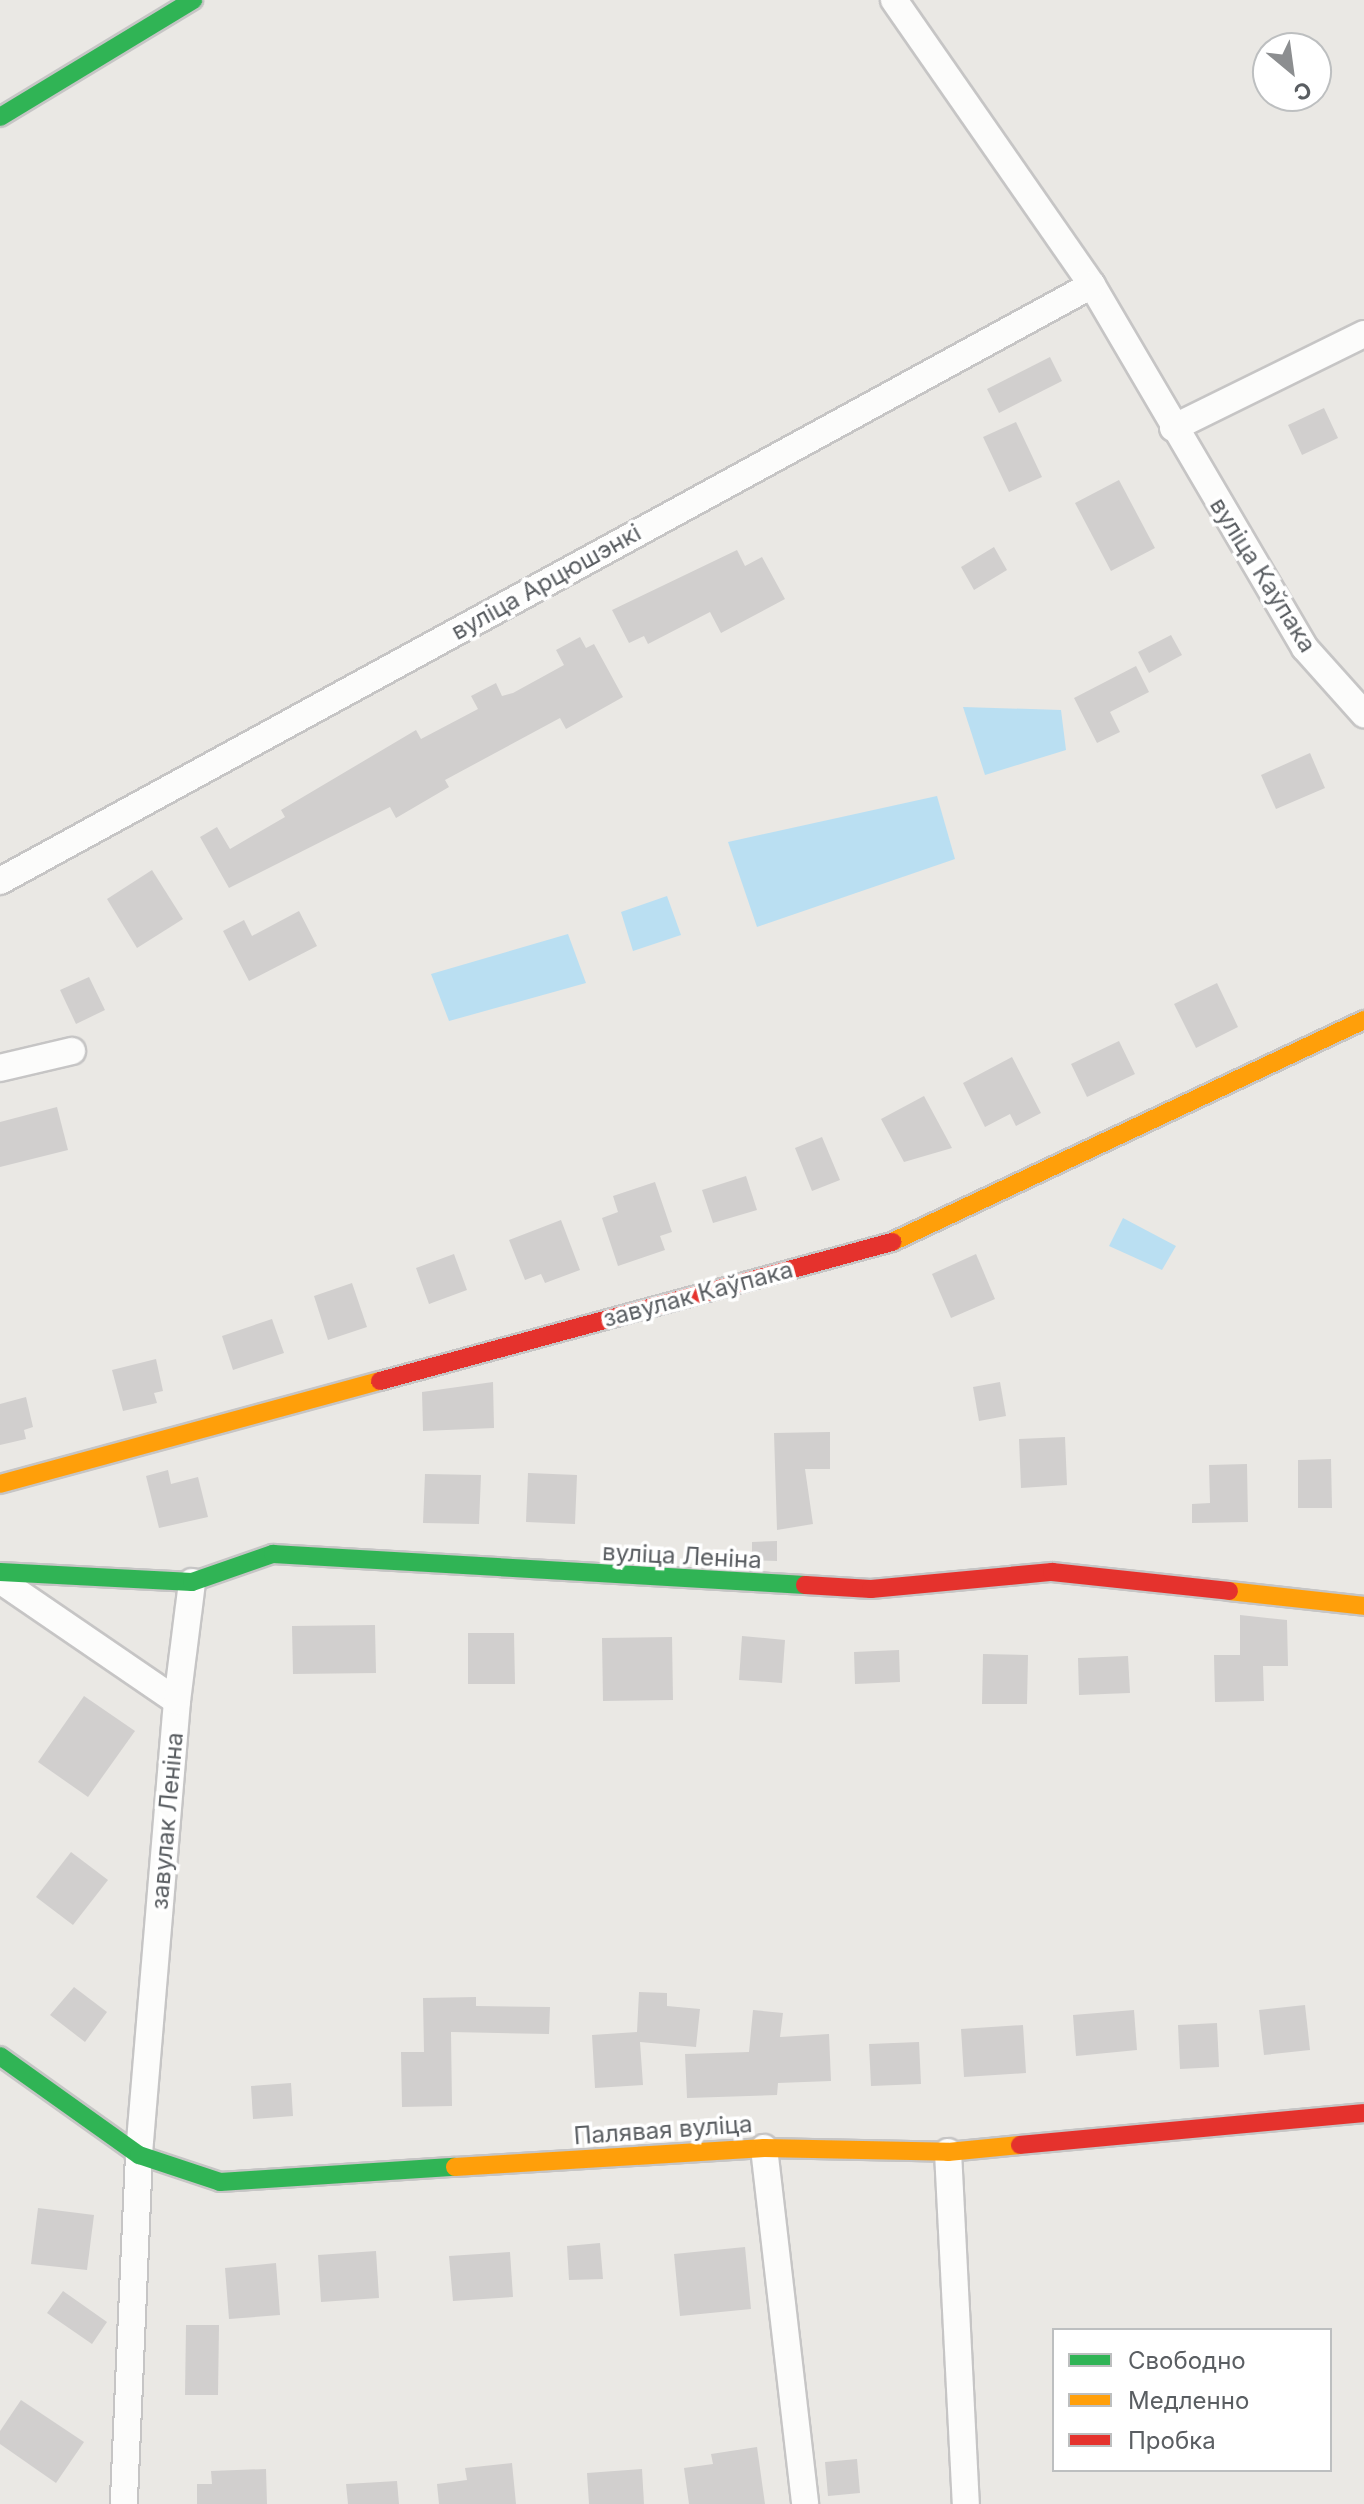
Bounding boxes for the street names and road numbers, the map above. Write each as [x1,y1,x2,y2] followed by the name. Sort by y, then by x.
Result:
[1204,492,1322,658] street label: вуліца Каўпака
[446,518,646,646] street label: вуліца Арцюшэнкі
[600,1255,796,1333] street label: завулак Каўпака
[601,1537,763,1575] street label: вуліца Леніна
[145,1731,189,1911] street label: завулак Леніна
[573,2109,753,2151] street label: Палявая вуліца

